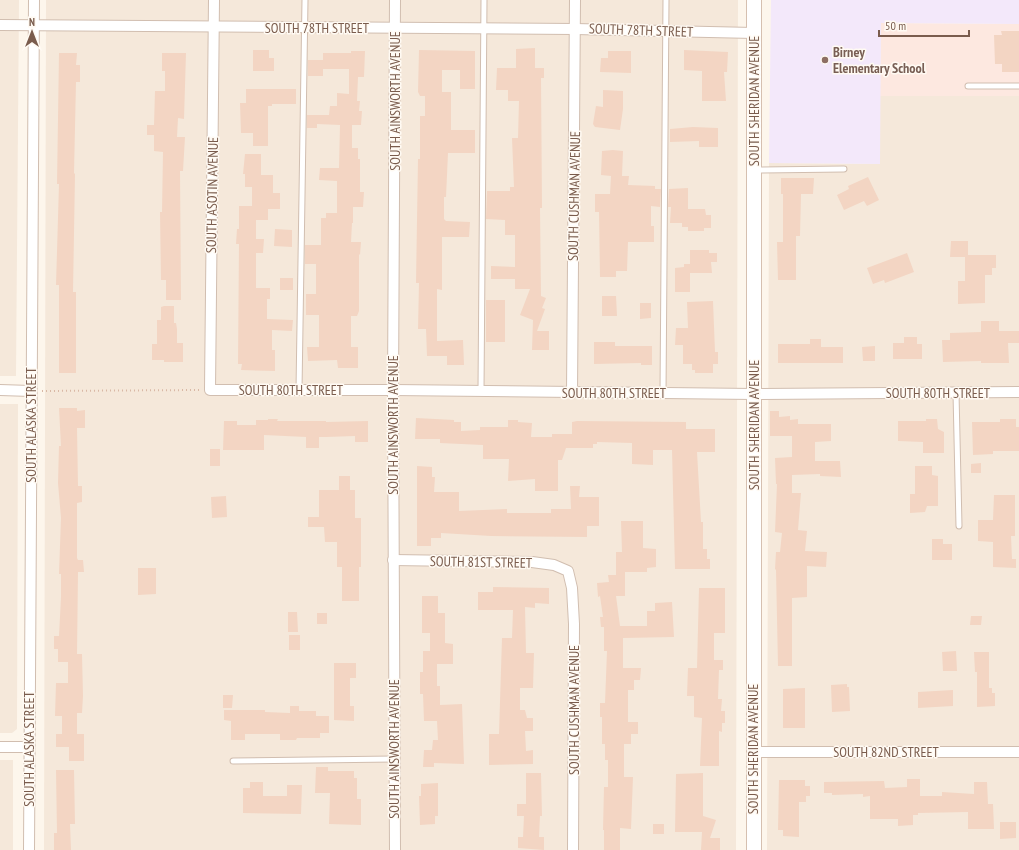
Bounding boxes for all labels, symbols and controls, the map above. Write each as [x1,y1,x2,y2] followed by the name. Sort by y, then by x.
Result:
[12,12,52,52] north arrow
[879,12,969,38] scale bar
[29,15,35,29] text: N
[885,18,906,33] text: 50 m
[265,19,370,37] street label: SOUTH 78TH STREET
[589,19,694,41] street label: SOUTH 78TH STREET
[386,31,404,171] street label: SOUTH AINSWORTH AVENUE
[745,36,763,166] street label: SOUTH SHERIDAN AVENUE
[833,43,926,77] place label: Birney Elementary School
[820,55,830,65] marker: Birney Elementary School
[564,131,584,261] street label: SOUTH CUSHMAN AVENUE
[202,137,222,253] street label: SOUTH ASOTIN AVENUE
[384,355,402,495] street label: SOUTH AINSWORTH AVENUE
[745,360,763,490] street label: SOUTH SHERIDAN AVENUE
[22,367,40,483] street label: SOUTH ALASKA STREET
[239,381,344,399] street label: SOUTH 80TH STREET
[562,384,667,402] street label: SOUTH 80TH STREET
[886,384,991,402] street label: SOUTH 80TH STREET
[430,552,533,572] street label: SOUTH 81ST STREET
[565,645,583,775] street label: SOUTH CUSHMAN AVENUE
[385,679,403,819] street label: SOUTH AINSWORTH AVENUE
[744,684,762,814] street label: SOUTH SHERIDAN AVENUE
[20,691,38,807] street label: SOUTH ALASKA STREET
[833,743,939,761] street label: SOUTH 82ND STREET

